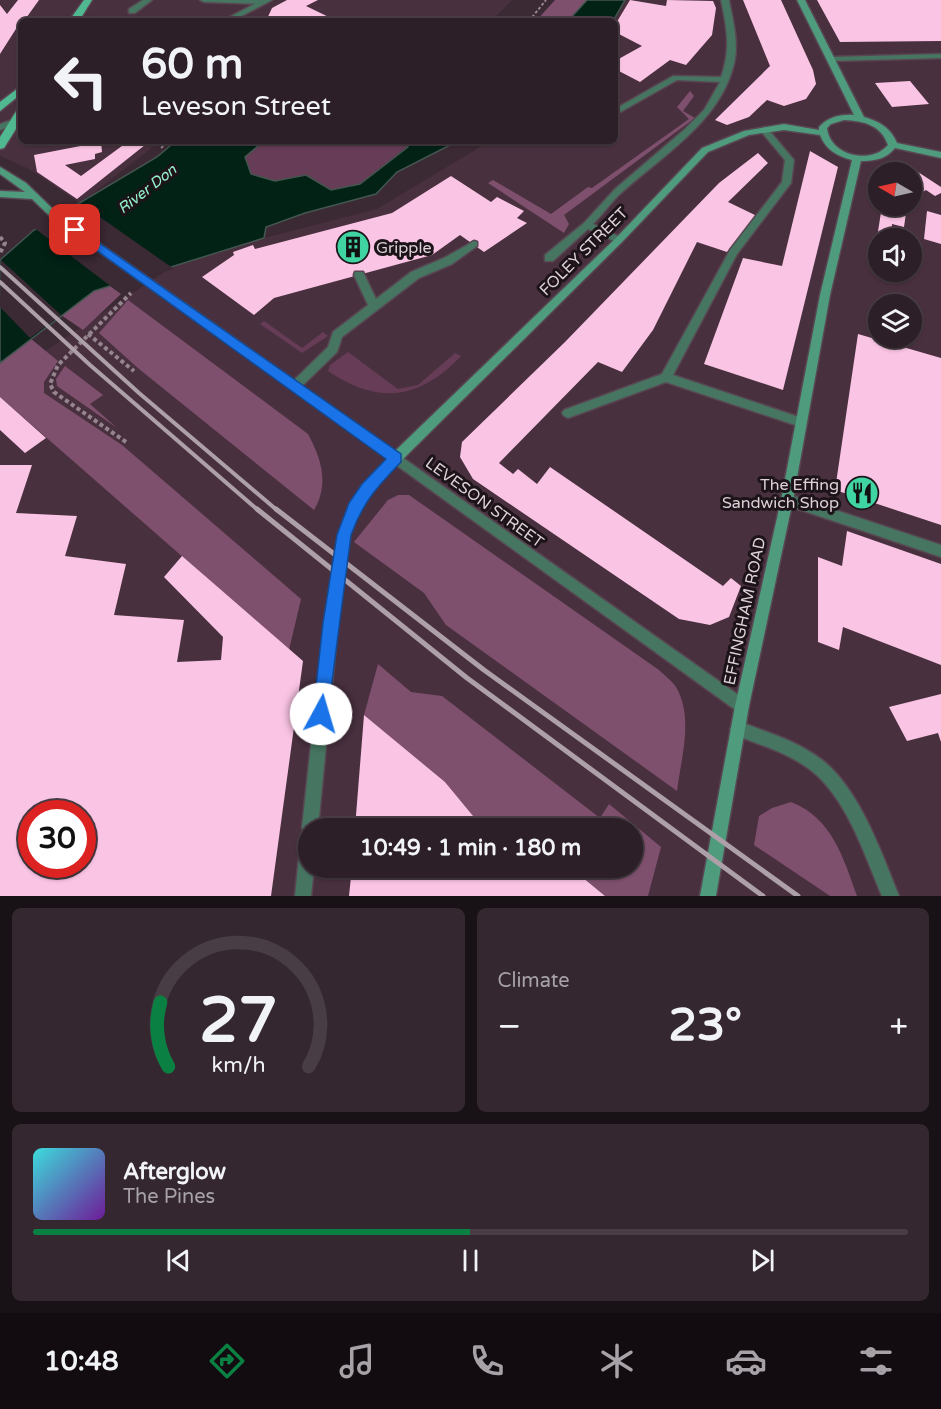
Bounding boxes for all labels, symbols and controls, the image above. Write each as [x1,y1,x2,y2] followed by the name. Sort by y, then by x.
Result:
[141,39,243,90] text: 60 m
[42,42,120,120] icon: left
[141,90,331,123] text: Leveson Street
[114,160,181,218] water label: River Don
[868,162,922,216] north arrow
[868,162,922,348] map controls
[535,203,632,300] street label: FOLEY STREET
[49,204,100,255] pin
[58,213,91,246] icon: arrive
[868,228,922,282] button: sound
[335,229,371,265] building icon: Gripple
[376,238,431,258] place label: Gripple
[868,294,922,348] button: layers
[421,453,548,553] street label: LEVESON STREET
[722,475,839,513] place label: The Effing Sandwich Shop
[844,475,880,511] restaurant icon: The Effing Sandwich Shop
[720,535,770,687] street label: EFFINGHAM ROAD
[289,682,353,746] position arrow
[18,800,96,878] speed limit sign: 30
[360,835,581,861] text: 10:49 · 1 min · 180 m
[498,969,570,993] text: Climate
[199,984,277,1059] text: 27
[668,999,742,1053] text: 23°
[498,1007,521,1046] text: −
[889,1007,908,1046] text: +
[211,1052,265,1078] text: km/h
[123,1159,226,1185] text: Afterglow
[123,1185,215,1209] text: The Pines
[162,1244,195,1277] icon: previous
[454,1244,487,1277] icon: pause
[746,1244,779,1277] icon: next
[206,1340,248,1382] icon: directions
[336,1340,378,1382] icon: music
[466,1340,508,1382] icon: phone
[596,1340,638,1382] icon: climate
[725,1340,767,1382] icon: car
[855,1340,897,1382] icon: filters
[44,1345,119,1378] text: 10:48

